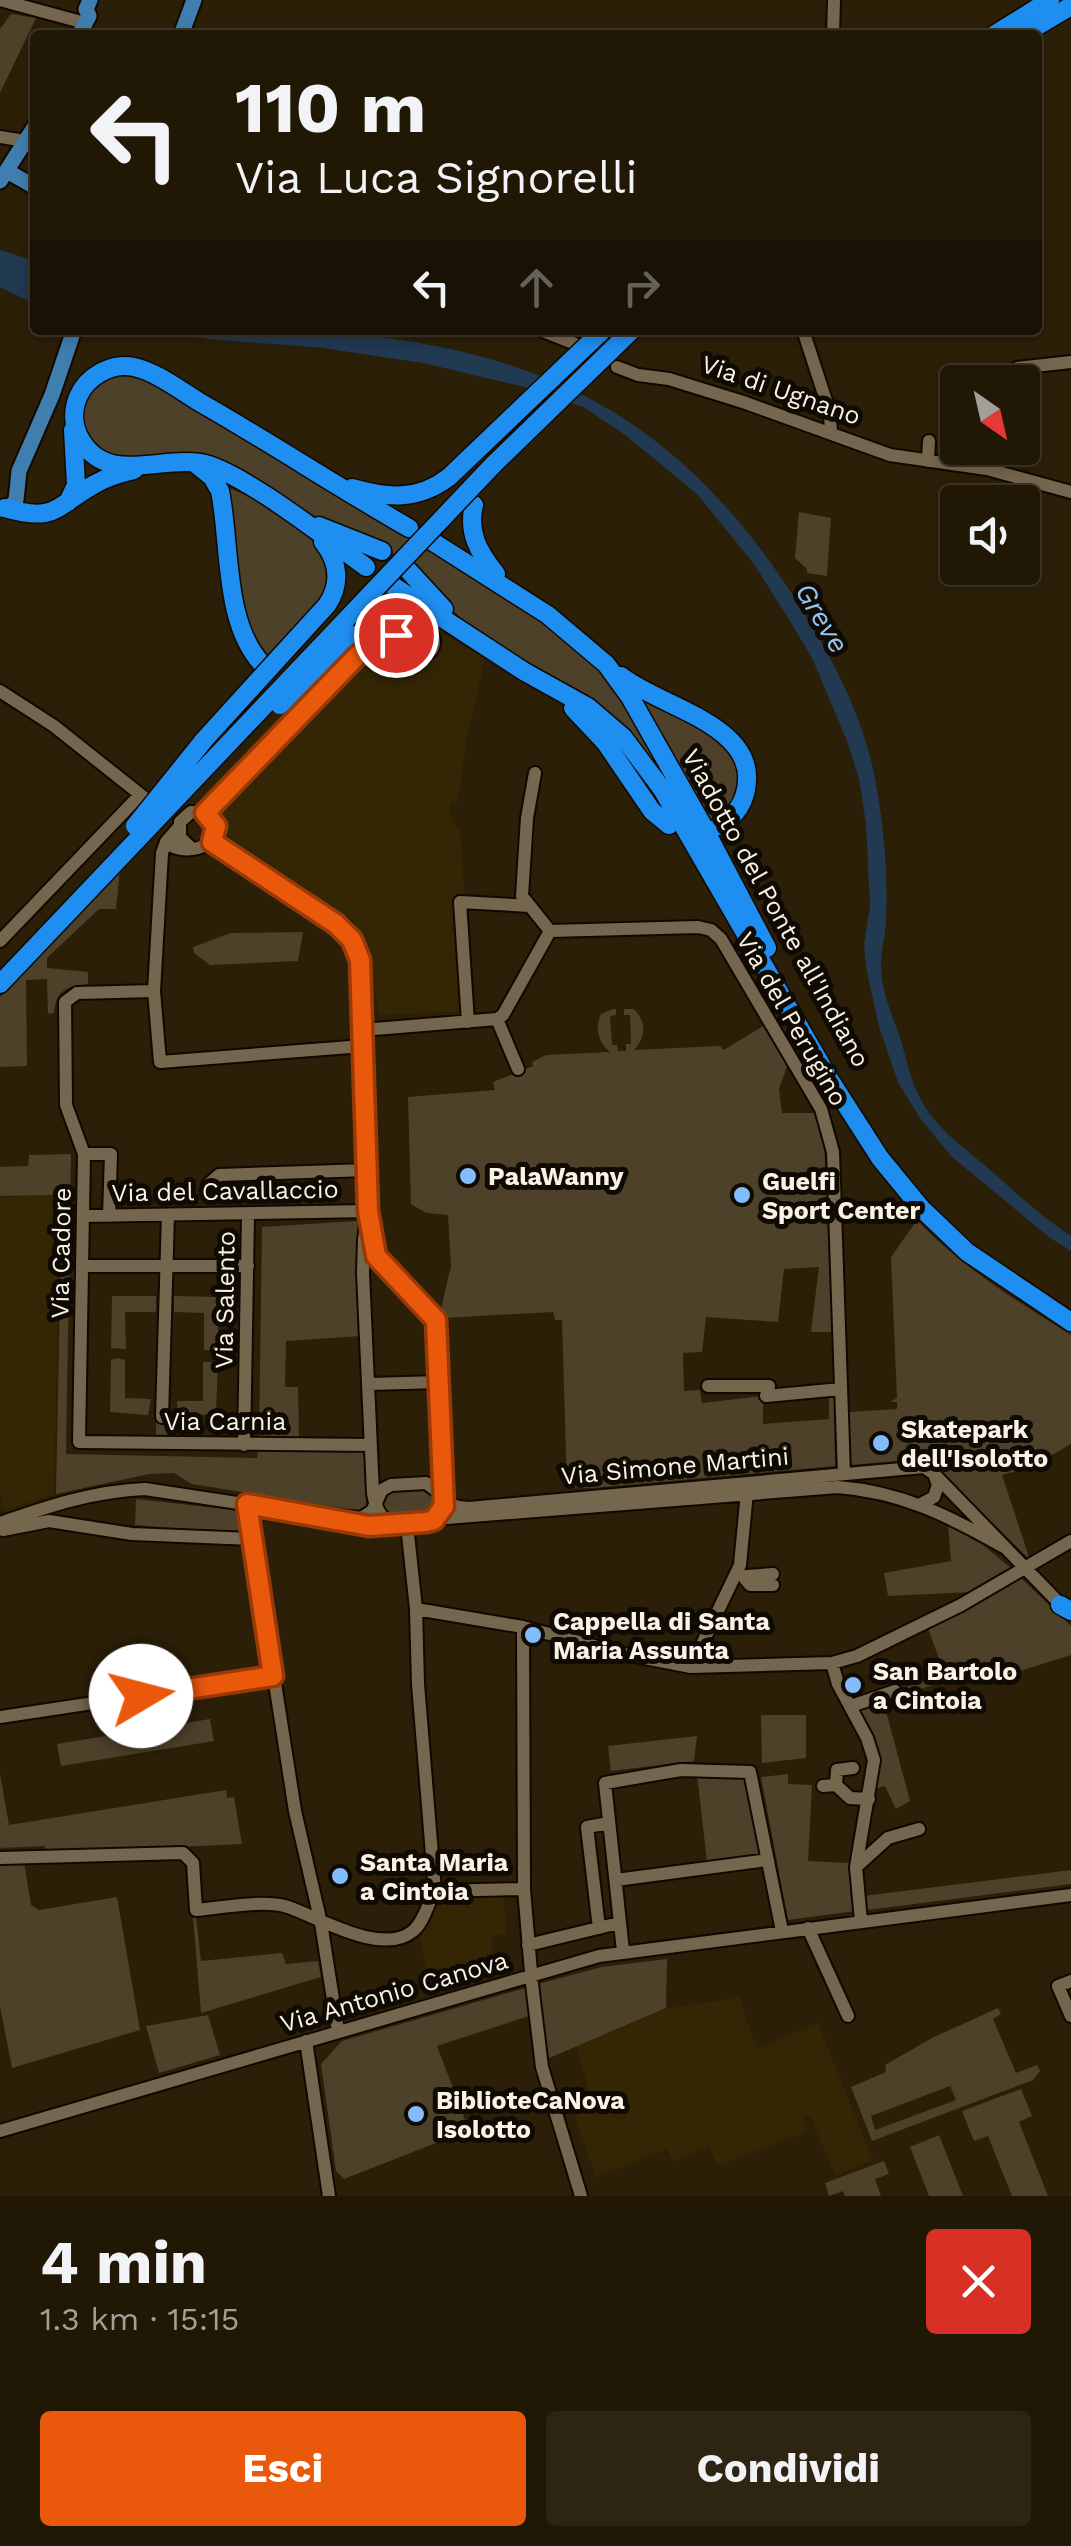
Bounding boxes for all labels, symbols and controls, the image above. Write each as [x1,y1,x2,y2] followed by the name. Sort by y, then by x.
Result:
[235,67,426,149] text: 110 m
[70,70,200,200] icon: left
[235,151,638,204] text: Via Luca Signorelli
[404,260,459,315] icon: left
[509,260,564,315] icon: ahead
[614,260,669,315] icon: right
[697,349,865,431] street label: Via di Ugnano
[940,365,1040,465] north arrow
[940,365,1040,585] map controls
[940,485,1040,585] button: sound
[788,577,856,659] water label: Greve
[354,593,439,678] pin
[369,608,424,663] icon: arrive
[676,744,876,1072] street label: Viadotto del Ponte all'Indiano
[730,927,854,1111] street label: Via del Perugino
[488,1162,624,1191] place label: PalaWanny
[457,1165,479,1187] marker: PalaWanny
[762,1167,921,1225] place label: Guelfi Sport Center
[111,1175,339,1207] street label: Via del Cavallaccio
[731,1184,753,1206] marker: Guelfi Sport Center
[45,1187,77,1319] street label: Via Cadore
[209,1231,241,1369] street label: Via Salento
[164,1407,286,1436] street label: Via Carnia
[901,1415,1048,1473] place label: Skatepark dell'Isolotto
[870,1432,892,1454] marker: Skatepark dell'Isolotto
[560,1442,790,1490] street label: Via Simone Martini
[553,1607,770,1665] place label: Cappella di Santa Maria Assunta
[522,1624,544,1646] marker: Cappella di Santa Maria Assunta
[89,1644,193,1748] position arrow
[873,1657,1017,1715] place label: San Bartolo a Cintoia
[842,1674,864,1696] marker: San Bartolo a Cintoia
[360,1848,509,1906] place label: Santa Maria a Cintoia
[329,1865,351,1887] marker: Santa Maria a Cintoia
[277,1946,511,2038] street label: Via Antonio Canova
[436,2086,625,2144] place label: BiblioteCaNova Isolotto
[405,2103,427,2125] marker: BiblioteCaNova Isolotto
[40,2227,207,2298] text: 4 min
[926,2229,1031,2334] button: close
[40,2300,239,2338] text: 1.3 km · 15:15
[40,2411,526,2526] button: Esci
[546,2411,1031,2526] button: Condividi

